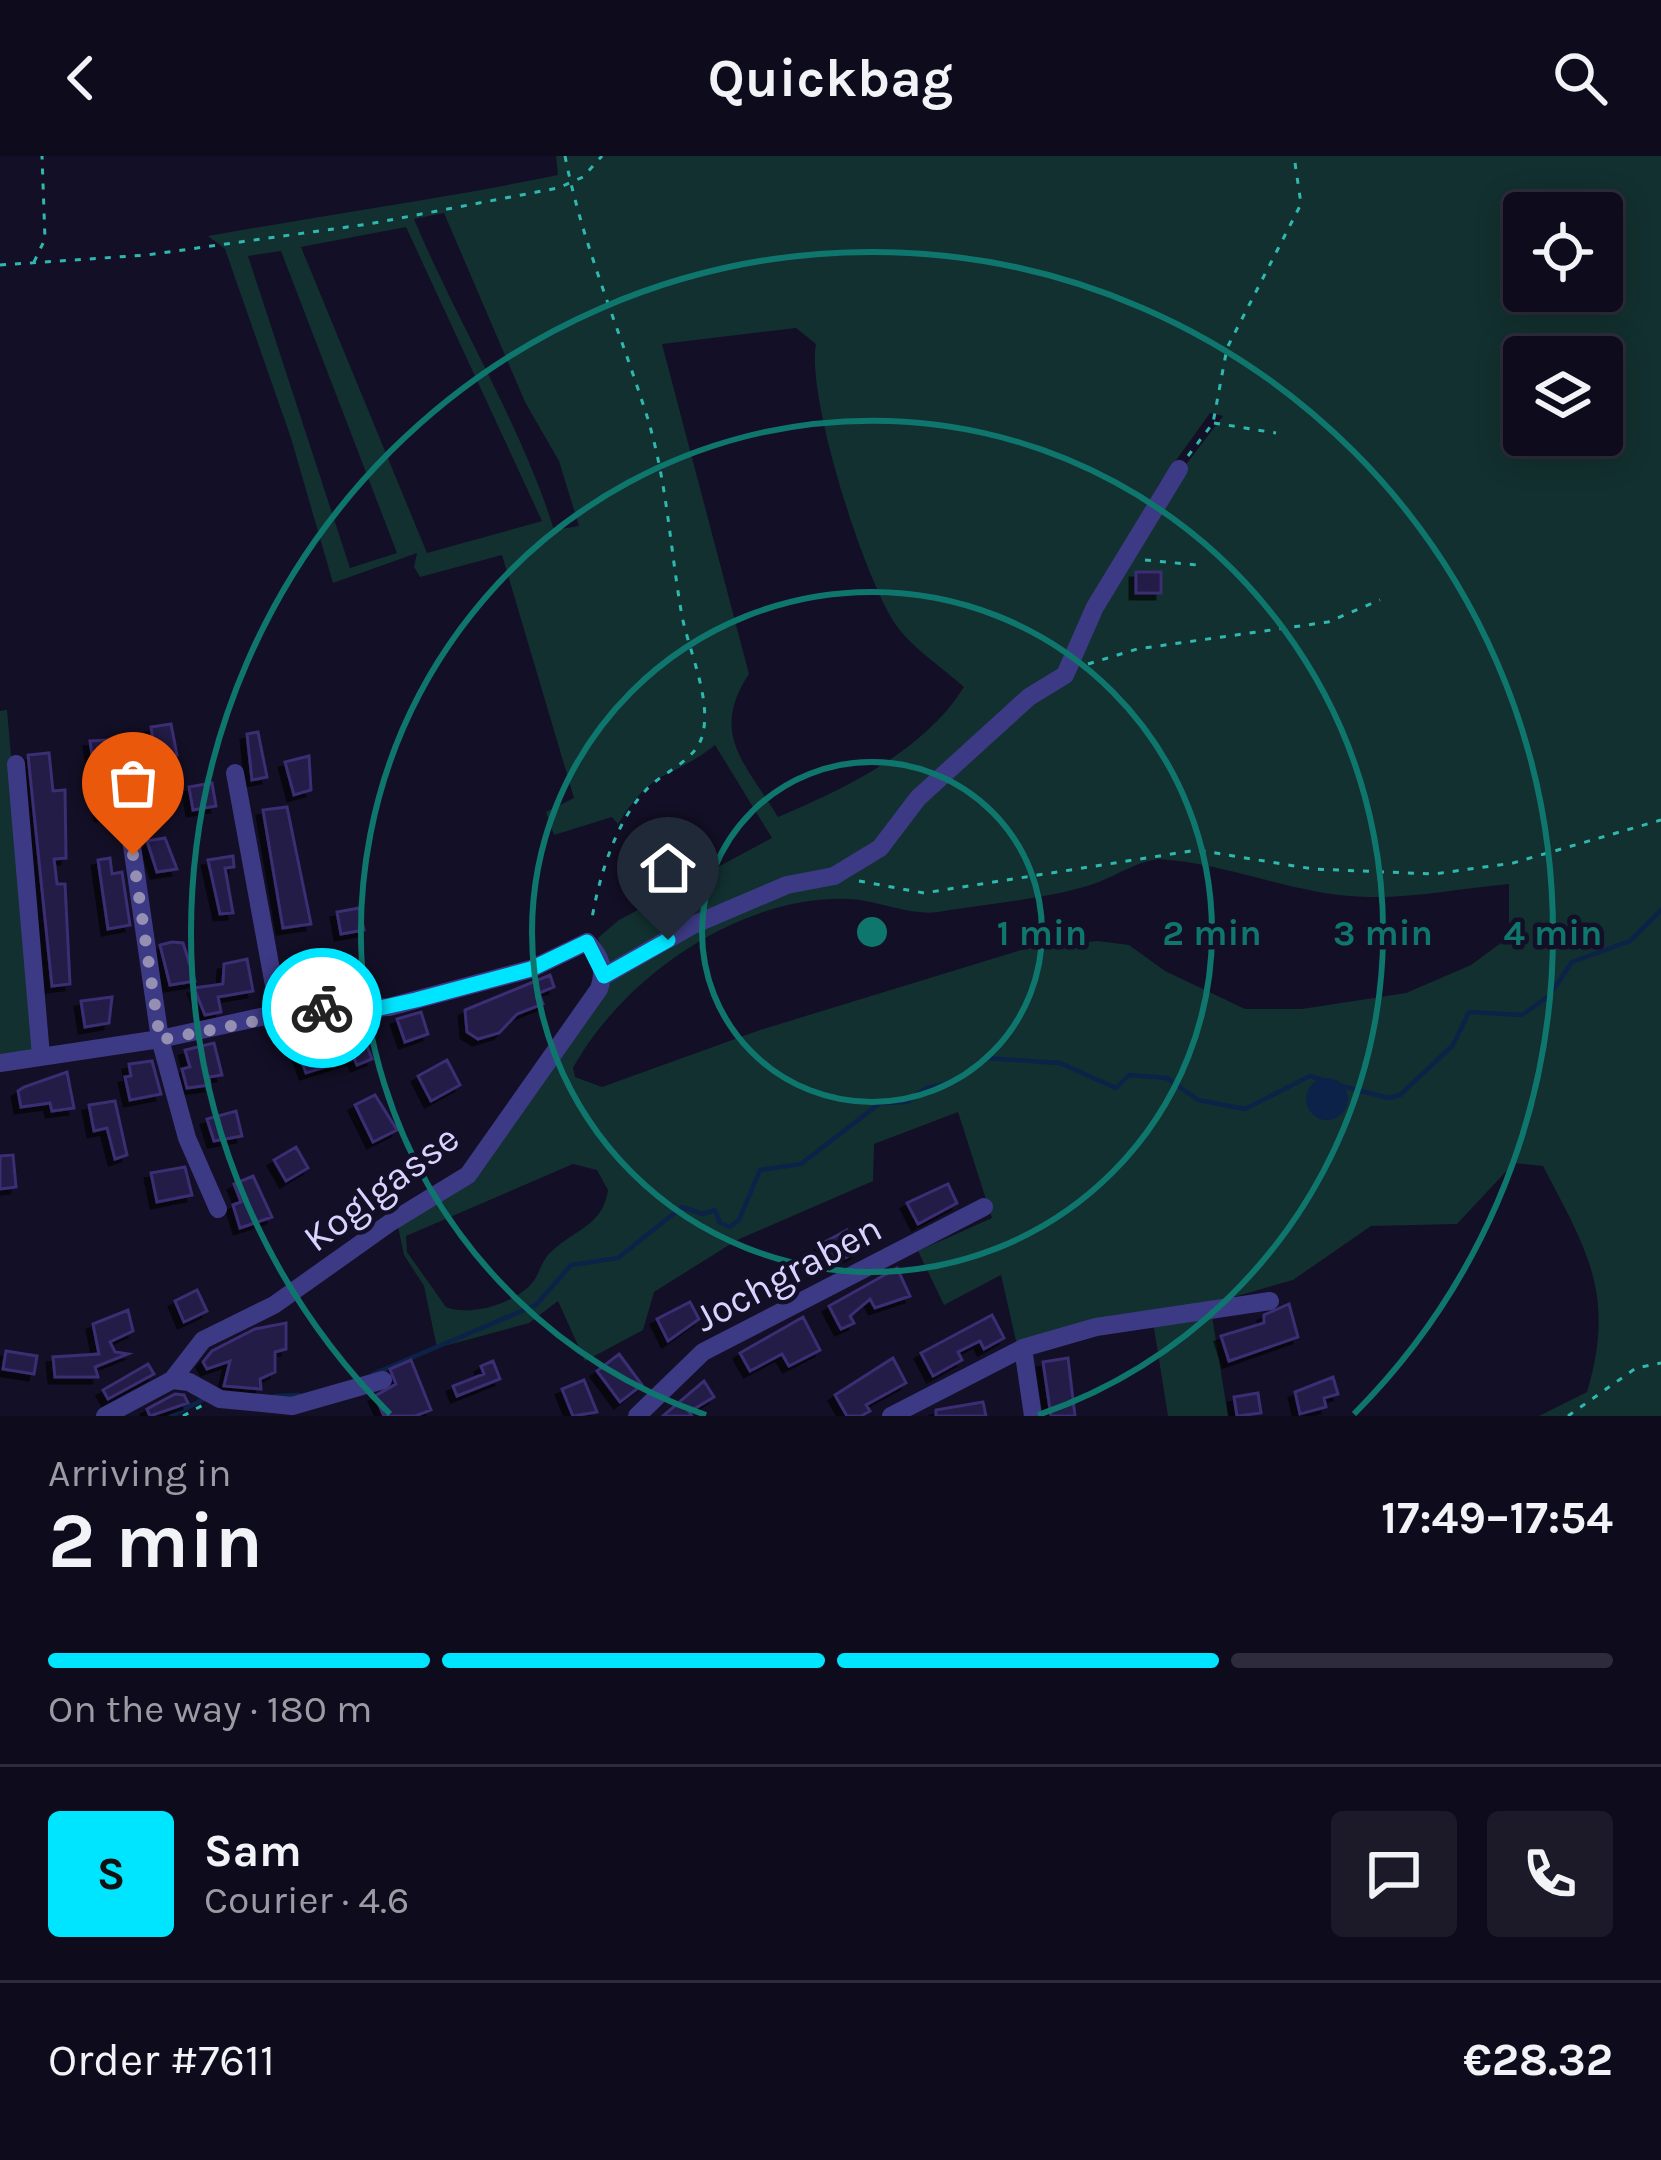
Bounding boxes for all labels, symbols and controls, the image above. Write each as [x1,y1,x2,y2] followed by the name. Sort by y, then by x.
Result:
[48,45,114,111] icon: back
[1547,45,1613,111] icon: search
[708,46,953,110] text: Quickbag
[1503,192,1623,456] map controls
[1503,192,1623,312] button: locate
[1503,336,1623,456] button: layers
[82,732,184,855] pin
[100,750,166,816] icon: bag
[617,817,719,940] pin
[635,835,701,901] icon: home
[851,911,893,953] centre of rings
[997,912,1087,954] text: 1 min
[1162,912,1262,954] text: 2 min
[1333,912,1433,954] text: 3 min
[1504,912,1602,954] text: 4 min
[262,948,382,1068] courier
[289,975,355,1041] icon: bike
[294,1115,468,1261] street label: Koglgasse
[687,1205,889,1341] street label: Jochgraben
[48,1450,231,1496] text: Arriving in
[1381,1492,1613,1544] text: 17:49–17:54
[48,1495,263,1587] text: 2 min
[48,1686,373,1732] text: On the way · 180 m
[1331,1811,1457,1937] button: chat
[1487,1811,1613,1937] button: phone
[204,1825,302,1877] text: Sam
[97,1848,125,1900] text: S
[204,1877,409,1923] text: Courier · 4.6
[48,2034,275,2086] text: Order #7611
[1463,2034,1613,2086] text: €28.32

